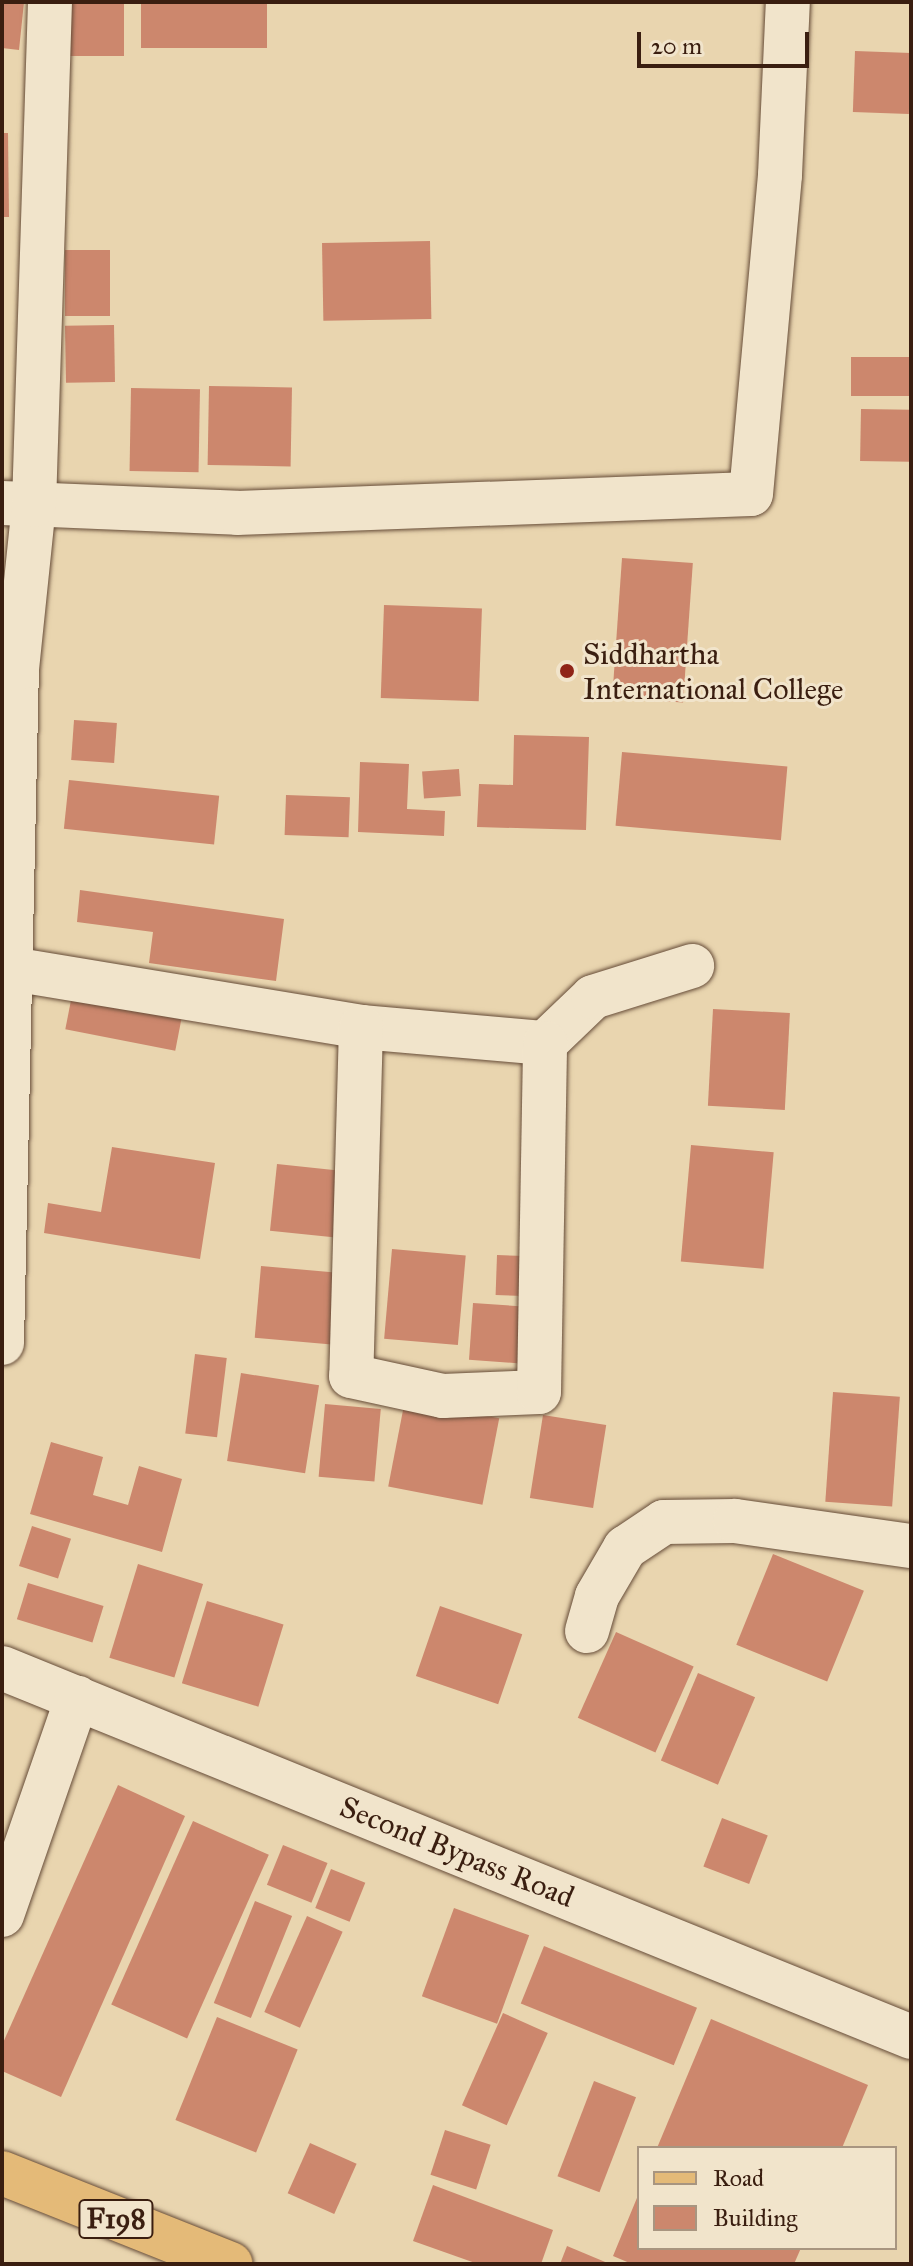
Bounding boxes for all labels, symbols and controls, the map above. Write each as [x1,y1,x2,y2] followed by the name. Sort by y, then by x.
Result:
[641,16,813,66] scale bar
[651,31,702,61] text: 20 m
[583,636,844,706] place label: Siddhartha International College
[558,662,576,680] marker: Siddhartha International College
[335,1789,579,1915] street label: Second Bypass Road
[637,2146,897,2250] legend
[713,2163,764,2193] text: Road
[78,2195,154,2243] road number: F198
[713,2203,798,2233] text: Building

